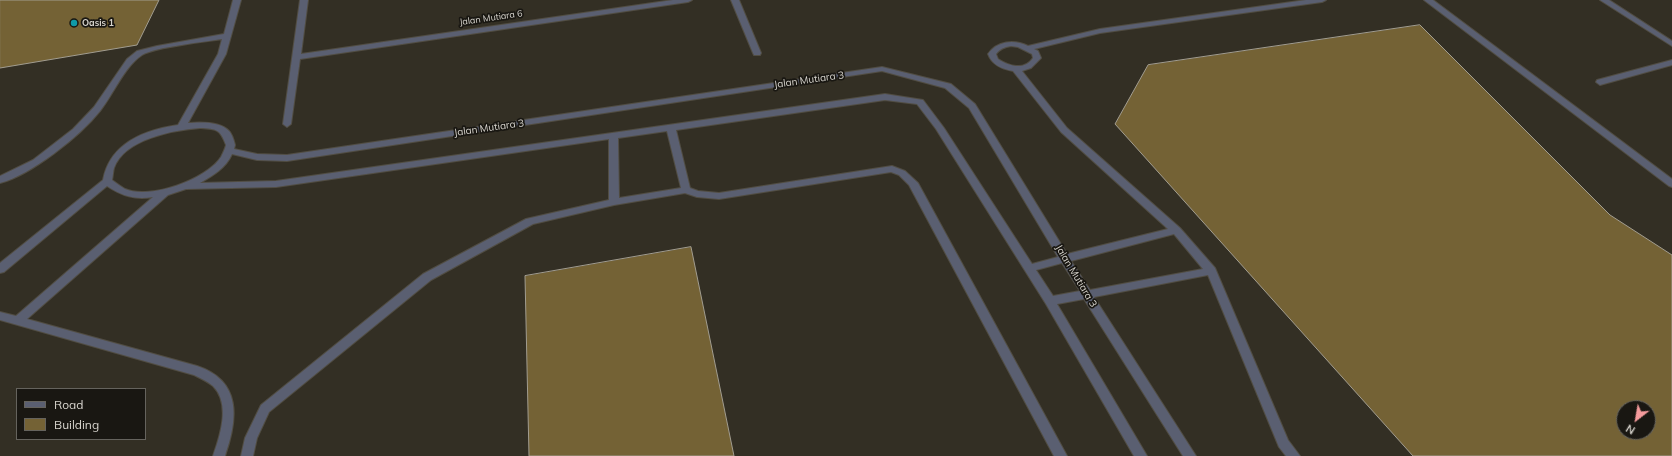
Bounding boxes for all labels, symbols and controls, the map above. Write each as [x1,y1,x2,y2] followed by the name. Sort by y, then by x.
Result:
[459,8,523,28] street label: Jalan Mutiara 6
[69,18,79,28] marker: Oasis 1
[82,18,114,28] place label: Oasis 1
[773,69,845,91] street label: Jalan Mutiara 3
[453,117,525,139] street label: Jalan Mutiara 3
[1053,243,1099,309] street label: Jalan Mutiara 3
[16,388,146,440] legend
[54,397,83,412] text: Road
[1616,400,1656,440] north arrow
[54,417,99,432] text: Building
[1623,421,1638,438] text: N

